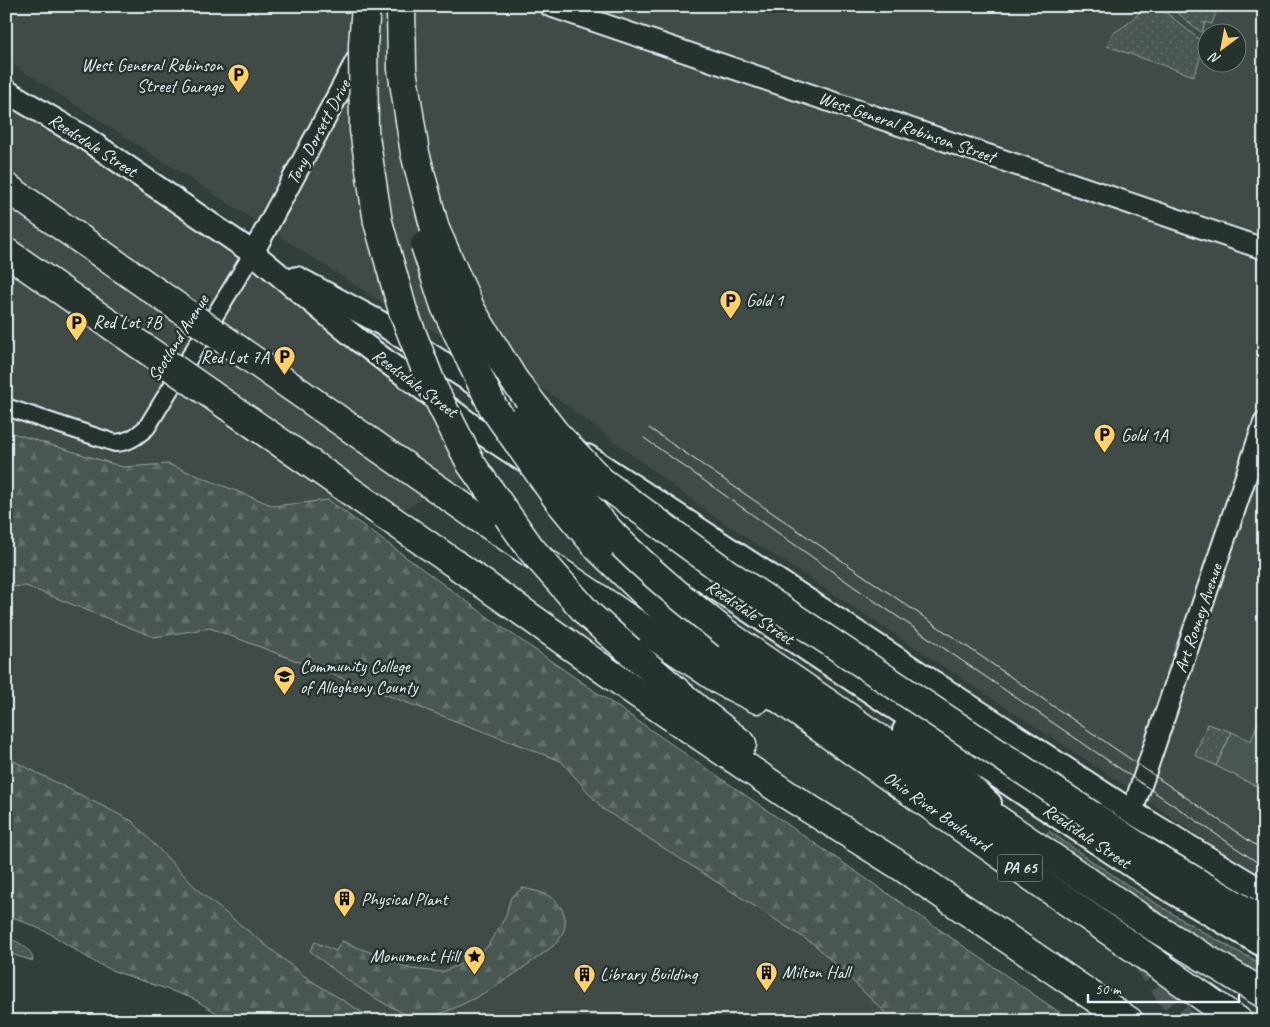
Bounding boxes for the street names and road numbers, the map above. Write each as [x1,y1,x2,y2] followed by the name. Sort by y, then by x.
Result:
[281,75,355,188] street label: Tony Dorsett Drive
[816,86,1001,169] street label: West General Robinson Street
[45,108,143,183] street label: Reedsdale Street
[143,290,214,385] street label: Scotland Avenue
[368,344,464,423] street label: Reedsdale Street
[1169,560,1227,675] street label: Art Rooney Avenue
[702,575,800,650] street label: Reedsdale Street
[879,766,997,858] street label: Ohio River Boulevard
[1039,799,1137,874] street label: Reedsdale Street
[998,854,1042,881] road number: PA 65

